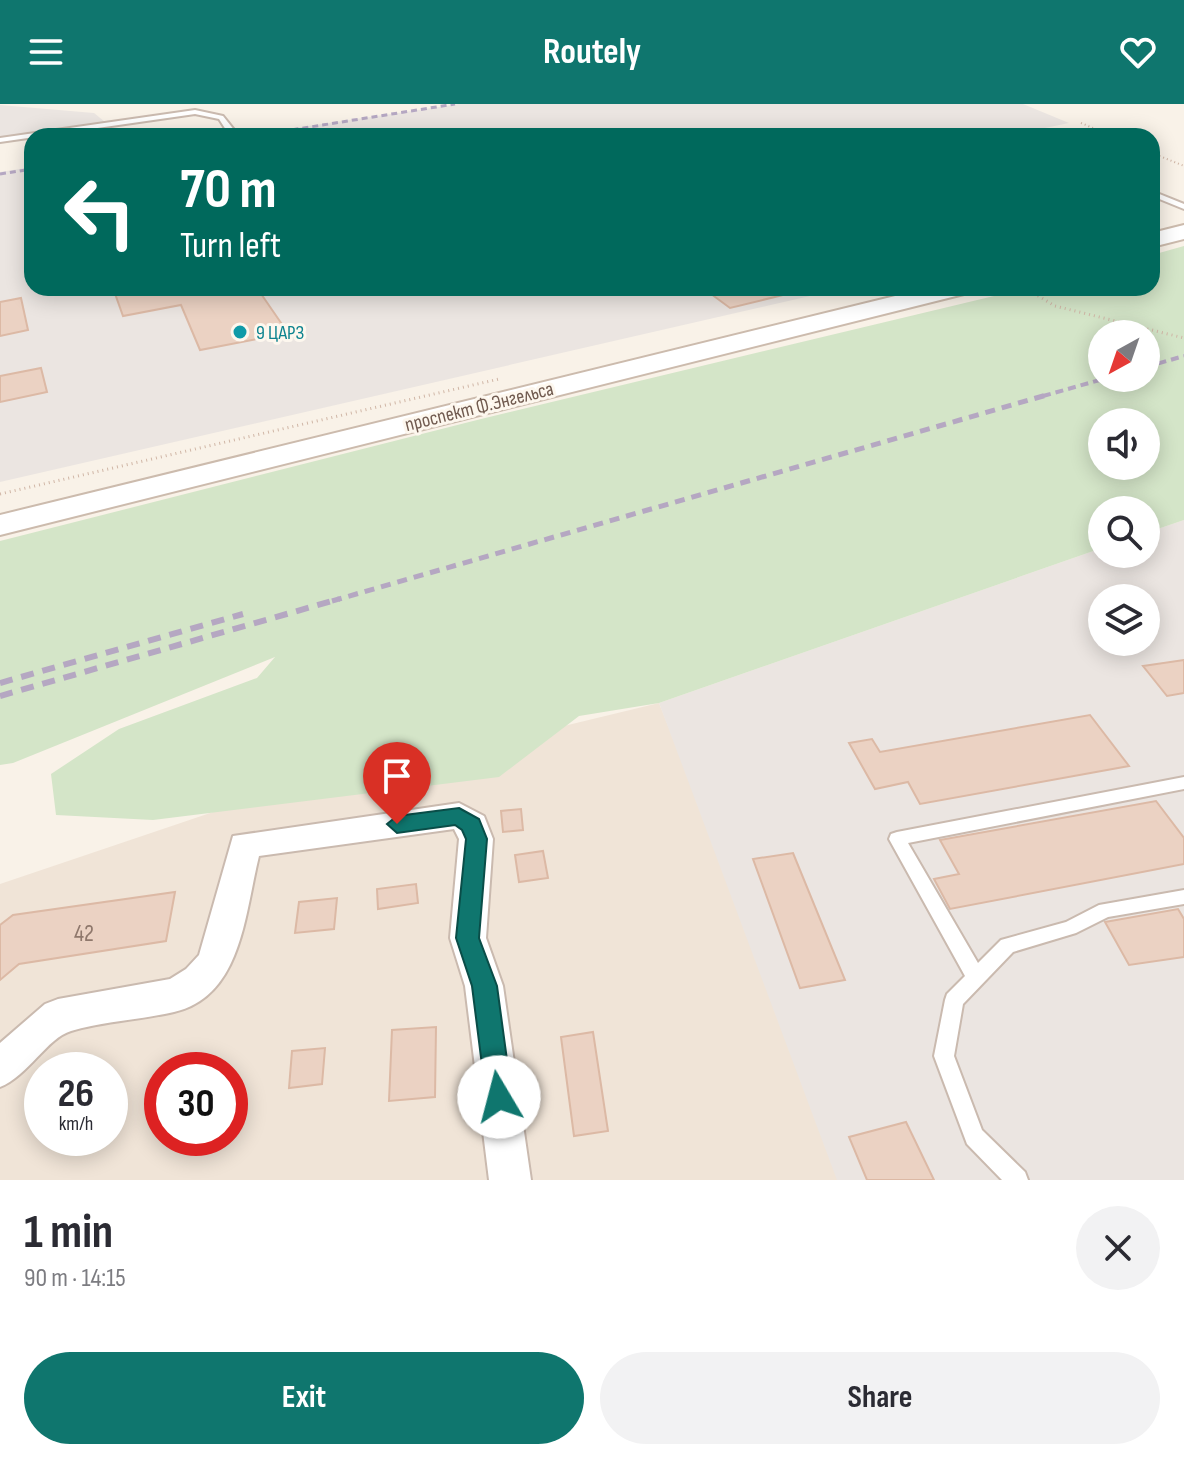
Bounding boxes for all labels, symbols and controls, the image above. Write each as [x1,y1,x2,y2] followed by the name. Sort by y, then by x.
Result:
[24,30,68,74] icon: menu
[1116,30,1160,74] icon: heart
[543,31,641,74] text: Routely
[180,157,277,224] text: 70 m
[48,160,152,264] icon: left
[180,225,281,268] text: Turn left
[1088,320,1160,392] north arrow
[1088,320,1160,656] map controls
[256,321,304,345] place label: 9 ЦАРЗ
[231,323,249,341] marker: 9 ЦАРЗ
[402,377,556,437] street label: проспект Ф.Энгельса
[1088,408,1160,480] button: sound
[1088,496,1160,568] button: search
[1088,584,1160,656] button: layers
[363,742,431,824] pin
[375,754,419,798] icon: arrive
[74,919,94,948] house number: 42
[144,1052,248,1156] speed limit sign: 30
[457,1055,541,1139] position arrow
[58,1070,94,1118] text: 26
[59,1112,93,1136] text: km/h
[24,1204,113,1261] text: 1 min
[1076,1206,1160,1290] button: close
[24,1263,126,1294] text: 90 m · 14:15
[24,1352,584,1444] button: Exit
[600,1352,1160,1444] button: Share

